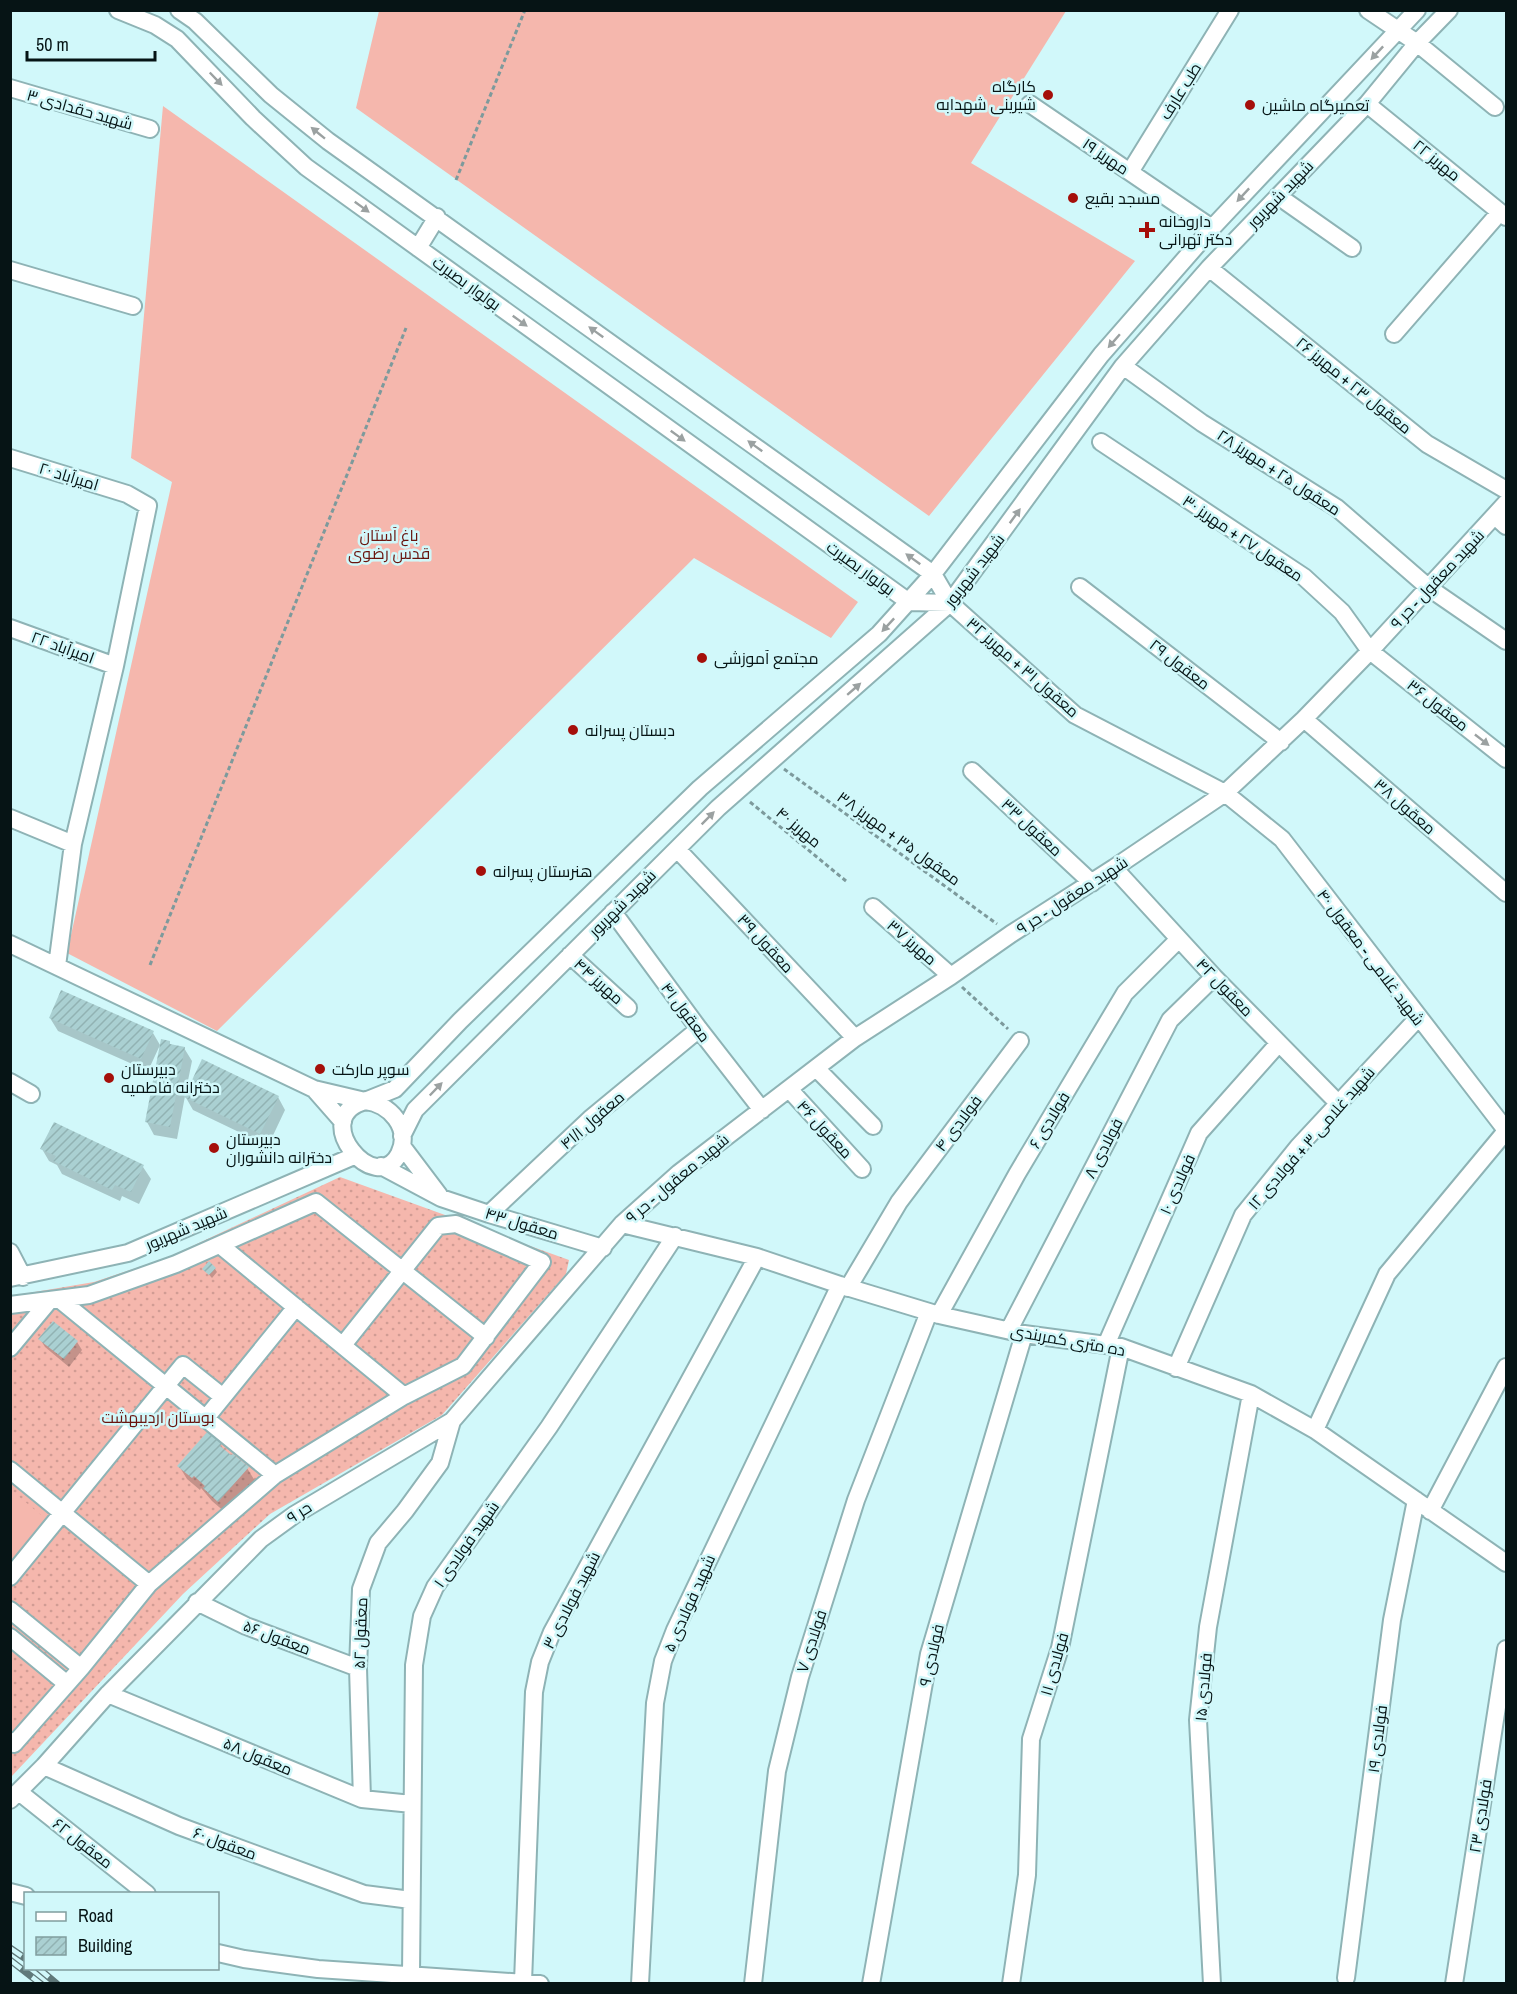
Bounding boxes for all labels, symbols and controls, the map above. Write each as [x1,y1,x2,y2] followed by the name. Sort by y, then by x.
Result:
[27,24,154,62] scale bar
[36,32,69,57] text: 50 m
[1370,46,1384,60] one-way arrow
[1154,58,1206,124] street label: طب عارف
[208,72,222,86] one-way arrow
[936,75,1036,115] place label: کارگاه شیرینی شهدابه
[24,83,136,135] street label: شهید حقدادی ۳
[1041,88,1055,102] marker: کارگاه شیرینی شهدابه
[1262,94,1370,116] place label: تعمیرگاه ماشین
[1243,98,1257,112] marker: تعمیرگاه ماشین
[311,127,326,140] one-way arrow
[1078,132,1134,180] street label: مهریز ۱۹
[1409,134,1465,186] street label: مهریز ۲۲
[1241,155,1318,234] street label: شهید شهریور
[1085,187,1160,210] place label: مسجد بقیع
[1236,188,1250,203] one-way arrow
[1066,191,1080,205] marker: مسجد بقیع
[354,201,370,213] one-way arrow
[1159,210,1232,250] place label: داروخانه دکتر تهرانی
[1140,223,1154,237] marker: داروخانه دکتر تهرانی
[428,251,506,315] street label: بولوار بصیرت
[513,315,528,327] one-way arrow
[589,326,605,338] one-way arrow
[1292,331,1416,439] street label: معقول ۲۳ + مهریز ۲۶
[1107,333,1120,349] one-way arrow
[1213,424,1345,520] street label: معقول ۲۵ + مهریز ۲۸
[671,429,686,441] one-way arrow
[747,440,763,452] one-way arrow
[37,457,101,495] street label: امیرآباد ۲۰
[1178,490,1308,586] street label: معقول ۲۷ + مهریز ۳۰
[1009,509,1021,525] one-way arrow
[348,524,430,564] park label: باغ آستان قدس رضوی
[1385,524,1489,634] street label: شهید معقول - حر ۹
[938,529,1009,612] street label: شهید شهریور
[822,536,900,600] street label: بولوار بصیرت
[906,554,921,566] one-way arrow
[962,612,1084,722] street label: معقول ۳۱ + مهریز ۳۲
[881,618,895,632] one-way arrow
[28,625,98,669] street label: امیرآباد ۲۲
[1145,633,1215,695] street label: معقول ۲۹
[714,647,819,670] place label: مجتمع آموزشی
[695,651,709,665] marker: مجتمع آموزشی
[1403,674,1473,736] street label: معقول ۳۶
[846,683,861,696] one-way arrow
[585,719,675,742] place label: دبستان پسرانه
[566,723,580,737] marker: دبستان پسرانه
[1474,733,1490,746] one-way arrow
[1369,773,1441,839] street label: معقول ۳۸
[833,786,965,890] street label: معقول ۳۵ + مهریز ۳۸
[997,793,1067,861] street label: معقول ۳۳
[772,802,826,852] street label: مهریز ۴۰
[701,811,715,825] one-way arrow
[1012,851,1132,939] street label: شهید معقول - حر ۹
[493,860,593,883] place label: هنرستان پسرانه
[474,864,488,878] marker: هنرستان پسرانه
[583,864,661,942] street label: شهید شهریور
[1312,884,1430,1030] street label: شهید غلامی - معقول ۴۰
[733,909,799,977] street label: معقول ۳۹
[882,914,942,970] street label: مهریز ۳۷
[569,953,629,1009] street label: مهریز ۴۴
[1192,953,1258,1021] street label: معقول ۴۲
[656,978,716,1046] street label: معقول ۴۱
[121,1058,220,1098] place label: دبیرستان دخترانه فاطمیه
[332,1058,409,1081] place label: سوپر مارکت
[313,1062,327,1076] marker: سوپر مارکت
[1243,1062,1379,1214] street label: شهید غلامی ۳ + فولادی ۱۲
[102,1071,116,1085] marker: دبیرستان دخترانه فاطمیه
[429,1081,443,1096] one-way arrow
[555,1086,629,1154] street label: معقول ۴۱/۱
[1023,1087,1075,1153] street label: فولادی ۶
[929,1090,987,1156] street label: فولادی ۴
[792,1095,858,1163] street label: معقول ۴۶
[1078,1114,1128,1182] street label: فولادی ۸
[226,1128,332,1168] place label: دبیرستان دخترانه دانشوران
[621,1128,733,1228] street label: شهید معقول - حر ۹
[207,1141,221,1155] marker: دبیرستان دخترانه دانشوران
[1154,1150,1200,1218] street label: فولادی ۱۰
[141,1201,230,1256] street label: شهید شهریور
[483,1201,561,1245] street label: معقول ۴۳
[1009,1319,1127,1361] street label: ده متری کمربندی
[101,1406,215,1428] park label: بوستان اردیبهشت
[282,1496,316,1528] street label: حر ۹
[428,1496,504,1592] street label: شهید فولادی ۱
[537,1548,605,1652] street label: شهید فولادی ۳
[658,1551,720,1655] street label: شهید فولادی ۵
[348,1597,372,1669] street label: معقول ۵۲
[791,1607,831,1675] street label: فولادی ۷
[240,1614,314,1660] street label: معقول ۵۶
[913,1622,949,1688] street label: فولادی ۹
[1034,1630,1074,1698] street label: فولادی ۱۱
[1189,1652,1217,1722] street label: فولادی ۱۵
[1362,1704,1392,1774] street label: فولادی ۱۹
[220,1732,296,1780] street label: معقول ۵۸
[1463,1778,1497,1854] street label: فولادی ۲۳
[49,1813,117,1873] street label: معقول ۶۲
[190,1821,260,1865] street label: معقول ۶۰
[24,1892,219,1970] legend
[78,1903,113,1928] text: Road
[78,1933,133,1958] text: Building

